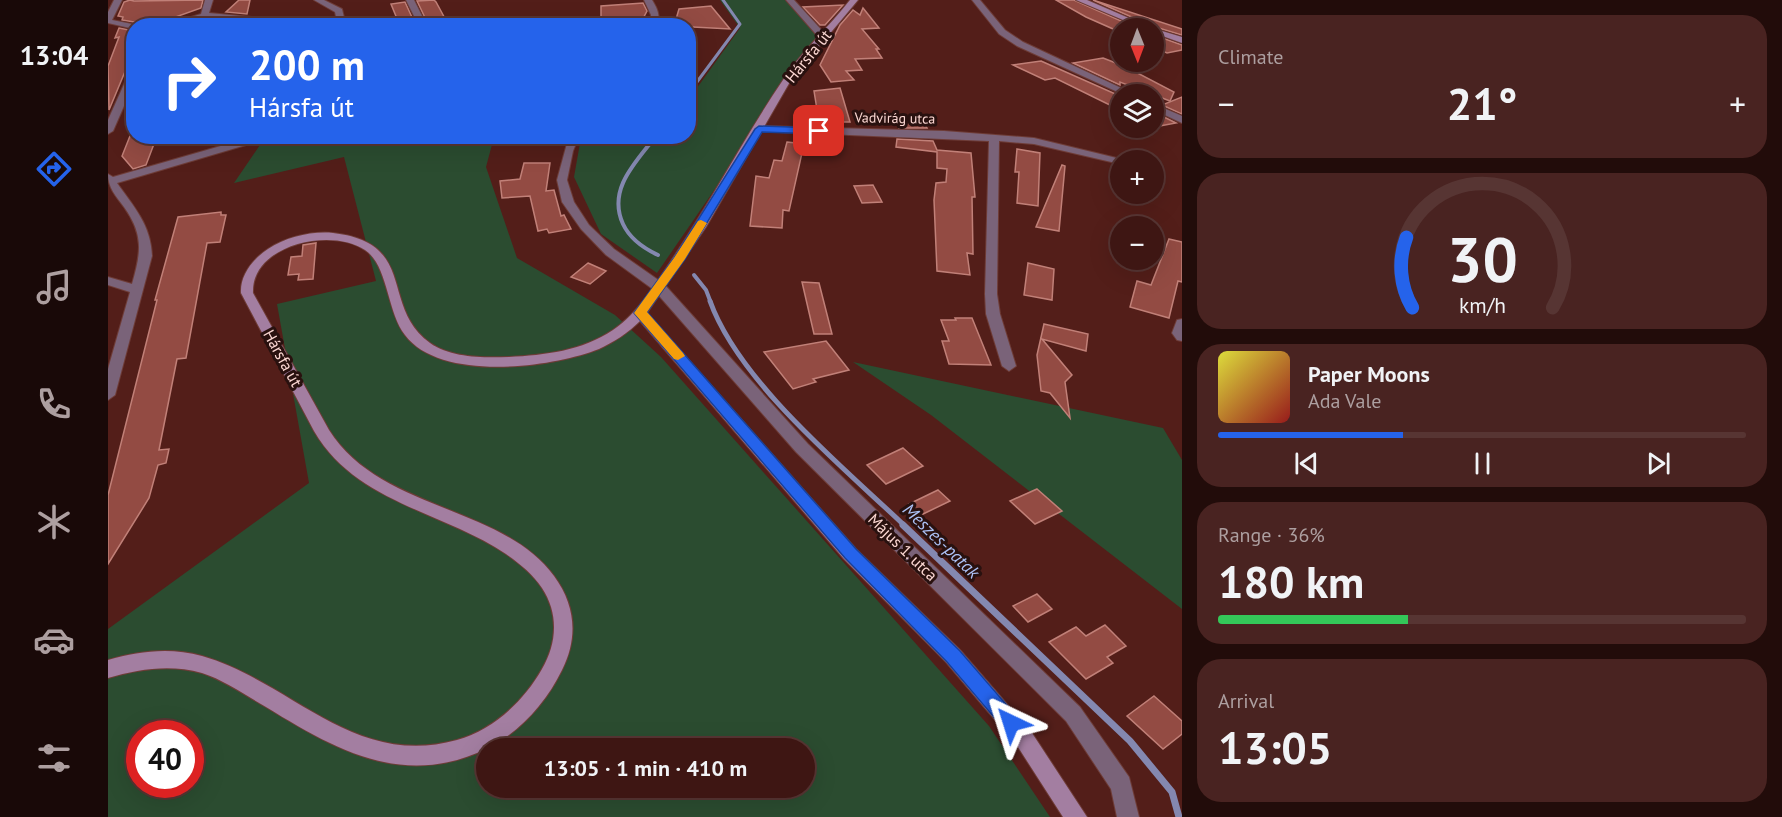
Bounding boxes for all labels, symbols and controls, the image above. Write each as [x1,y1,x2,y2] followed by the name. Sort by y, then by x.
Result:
[1110,18,1164,72] north arrow
[1110,18,1164,270] map controls
[781,25,836,86] street label: Hársfa út
[249,37,365,92] text: 200 m
[20,38,88,72] text: 13:04
[150,42,228,120] icon: right
[1218,44,1284,70] text: Climate
[1447,74,1517,132] text: 21°
[1218,82,1235,125] text: −
[1729,82,1746,125] text: +
[1110,84,1164,138] button: layers
[249,90,354,124] text: Hársfa út
[793,105,844,156] pin
[854,108,935,128] street label: Vadvirág utca
[802,114,835,147] icon: arrive
[33,148,75,190] icon: directions
[1110,150,1164,204] button: +
[1110,216,1164,270] button: −
[1447,218,1517,299] text: 30
[33,266,75,308] icon: music
[1458,291,1505,319] text: km/h
[259,326,307,391] street label: Hársfa út
[1308,360,1430,388] text: Paper Moons
[33,383,75,425] icon: phone
[1308,388,1381,414] text: Ada Vale
[1290,447,1323,480] icon: previous
[1466,447,1499,480] icon: pause
[1642,447,1675,480] icon: next
[898,498,985,584] water label: Meszes-patak
[33,501,75,543] icon: climate
[864,509,942,585] street label: Május 1. utca
[1218,522,1325,548] text: Range · 36%
[1218,552,1364,610] text: 180 km
[33,619,75,661] icon: car
[1218,688,1274,714] text: Arrival
[979,691,1043,755] position arrow
[1218,718,1332,776] text: 13:05
[126,720,204,798] speed limit sign: 40
[33,737,75,779] icon: filters
[544,754,747,782] text: 13:05 · 1 min · 410 m

